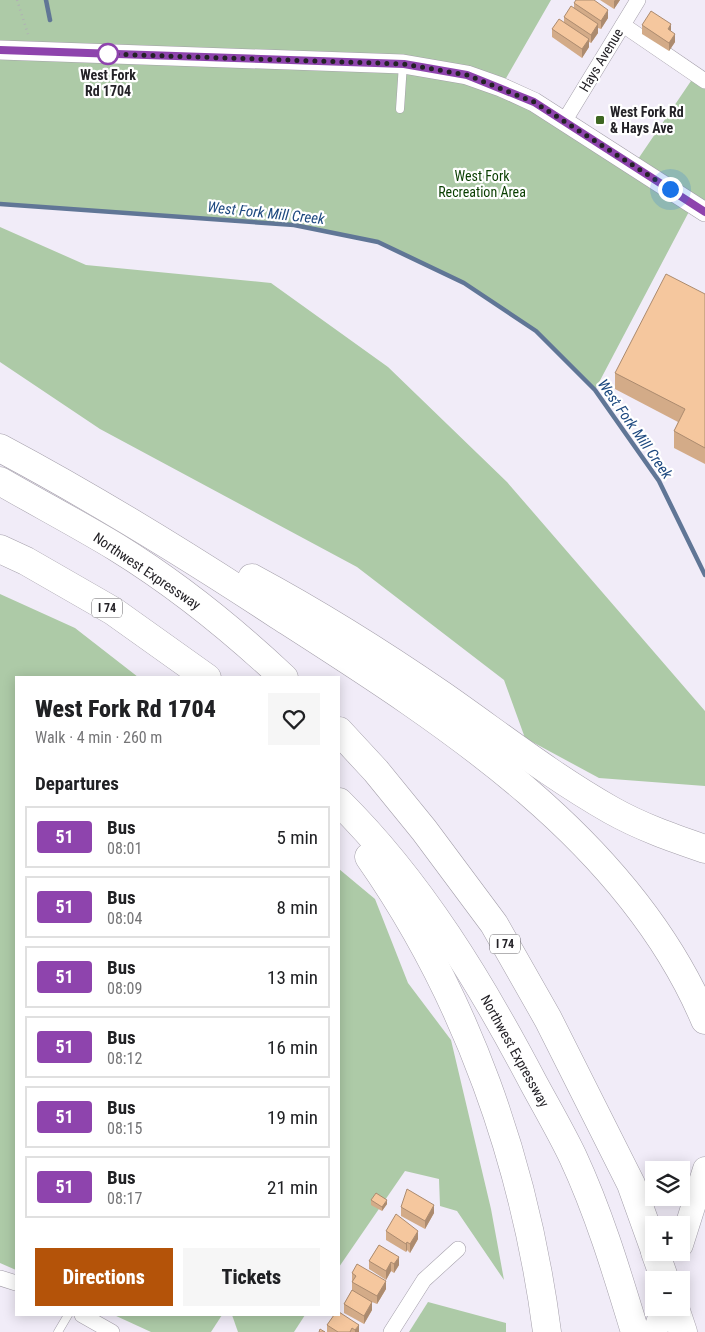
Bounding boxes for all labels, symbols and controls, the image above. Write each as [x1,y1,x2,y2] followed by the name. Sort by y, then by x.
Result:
[576,25,626,95] street label: Hays Avenue
[97,43,119,65] marker: West Fork Rd 1704
[80,67,136,99] place label: West Fork Rd 1704
[610,104,684,136] place label: West Fork Rd & Hays Ave
[594,114,606,126] marker: West Fork Rd & Hays Ave
[438,168,526,200] park label: West Fork Recreation Area
[658,177,683,202] your location
[207,198,326,228] water label: West Fork Mill Creek
[594,376,676,483] water label: West Fork Mill Creek
[90,529,204,613] street label: Northwest Expressway
[92,598,122,618] road number: I 74
[268,693,320,745] button: heart
[35,695,216,723] text: West Fork Rd 1704
[35,728,162,747] text: Walk · 4 min · 260 m
[35,772,119,795] text: Departures
[107,816,136,839] text: Bus
[55,826,74,847] text: 51
[276,826,318,849] text: 5 min
[107,839,142,858] text: 08:01
[107,886,136,909] text: Bus
[55,896,74,917] text: 51
[276,896,318,919] text: 8 min
[107,909,142,928] text: 08:04
[490,934,520,954] road number: I 74
[107,956,136,979] text: Bus
[55,966,74,987] text: 51
[267,966,318,989] text: 13 min
[107,979,142,998] text: 08:09
[478,992,553,1110] street label: Northwest Expressway
[107,1026,136,1049] text: Bus
[55,1036,74,1057] text: 51
[267,1036,318,1059] text: 16 min
[107,1049,142,1068] text: 08:12
[107,1096,136,1119] text: Bus
[55,1106,74,1127] text: 51
[267,1106,318,1129] text: 19 min
[107,1119,142,1138] text: 08:15
[645,1161,690,1316] map controls
[645,1161,690,1206] button: layers
[107,1166,136,1189] text: Bus
[55,1176,74,1197] text: 51
[267,1176,318,1199] text: 21 min
[107,1189,142,1208] text: 08:17
[645,1216,690,1261] button: +
[35,1248,173,1306] button: Directions
[183,1248,320,1306] button: Tickets
[645,1271,690,1316] button: −

